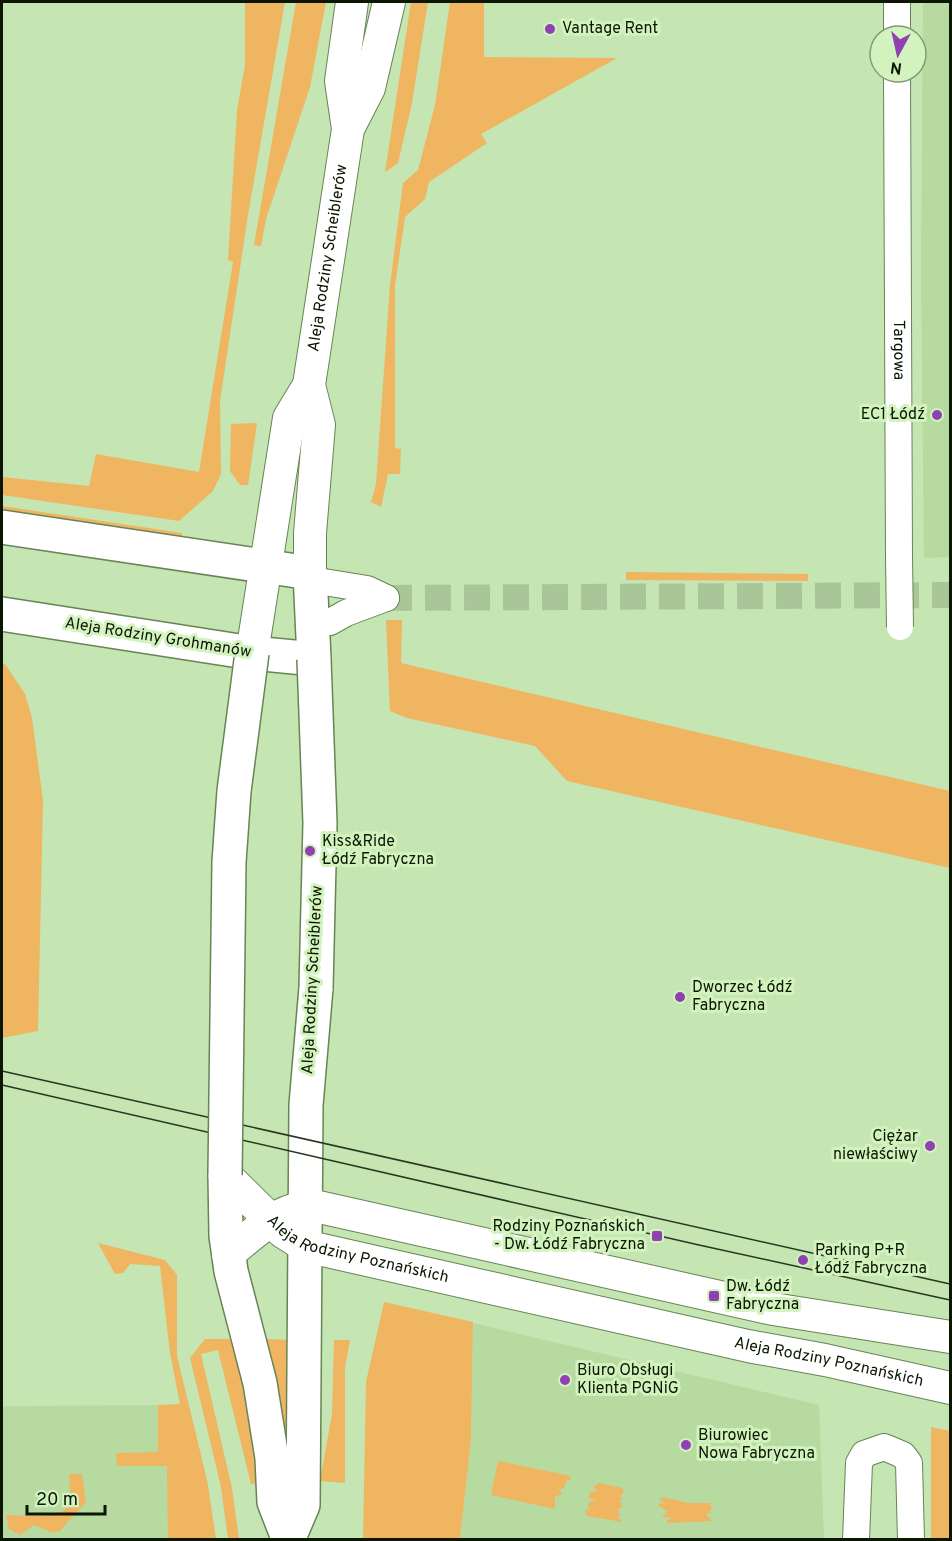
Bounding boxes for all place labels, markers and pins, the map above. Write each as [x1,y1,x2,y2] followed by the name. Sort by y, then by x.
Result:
[562,19,658,39] place label: Vantage Rent
[543,22,557,36] marker: Vantage Rent
[861,405,925,425] place label: EC1 Łódź
[930,408,944,422] marker: EC1 Łódź
[322,832,434,870] place label: Kiss&Ride Łódź Fabryczna
[303,844,317,858] marker: Kiss&Ride Łódź Fabryczna
[692,978,792,1016] place label: Dworzec Łódź Fabryczna
[673,990,687,1004] marker: Dworzec Łódź Fabryczna
[833,1127,918,1165] place label: Ciężar niewłaściwy
[923,1139,937,1153] marker: Ciężar niewłaściwy
[492,1217,645,1255] place label: Rodziny Poznańskich - Dw. Łódź Fabryczna
[650,1229,664,1243] marker: Rodziny Poznańskich - Dw. Łódź Fabryczna
[815,1241,927,1279] place label: Parking P+R Łódź Fabryczna
[796,1253,810,1267] marker: Parking P+R Łódź Fabryczna
[726,1277,799,1315] place label: Dw. Łódź Fabryczna
[707,1289,721,1303] marker: Dw. Łódź Fabryczna
[577,1361,679,1399] place label: Biuro Obsługi Klienta PGNiG
[558,1373,572,1387] marker: Biuro Obsługi Klienta PGNiG
[698,1426,815,1464] place label: Biurowiec Nowa Fabryczna
[679,1438,693,1452] marker: Biurowiec Nowa Fabryczna

